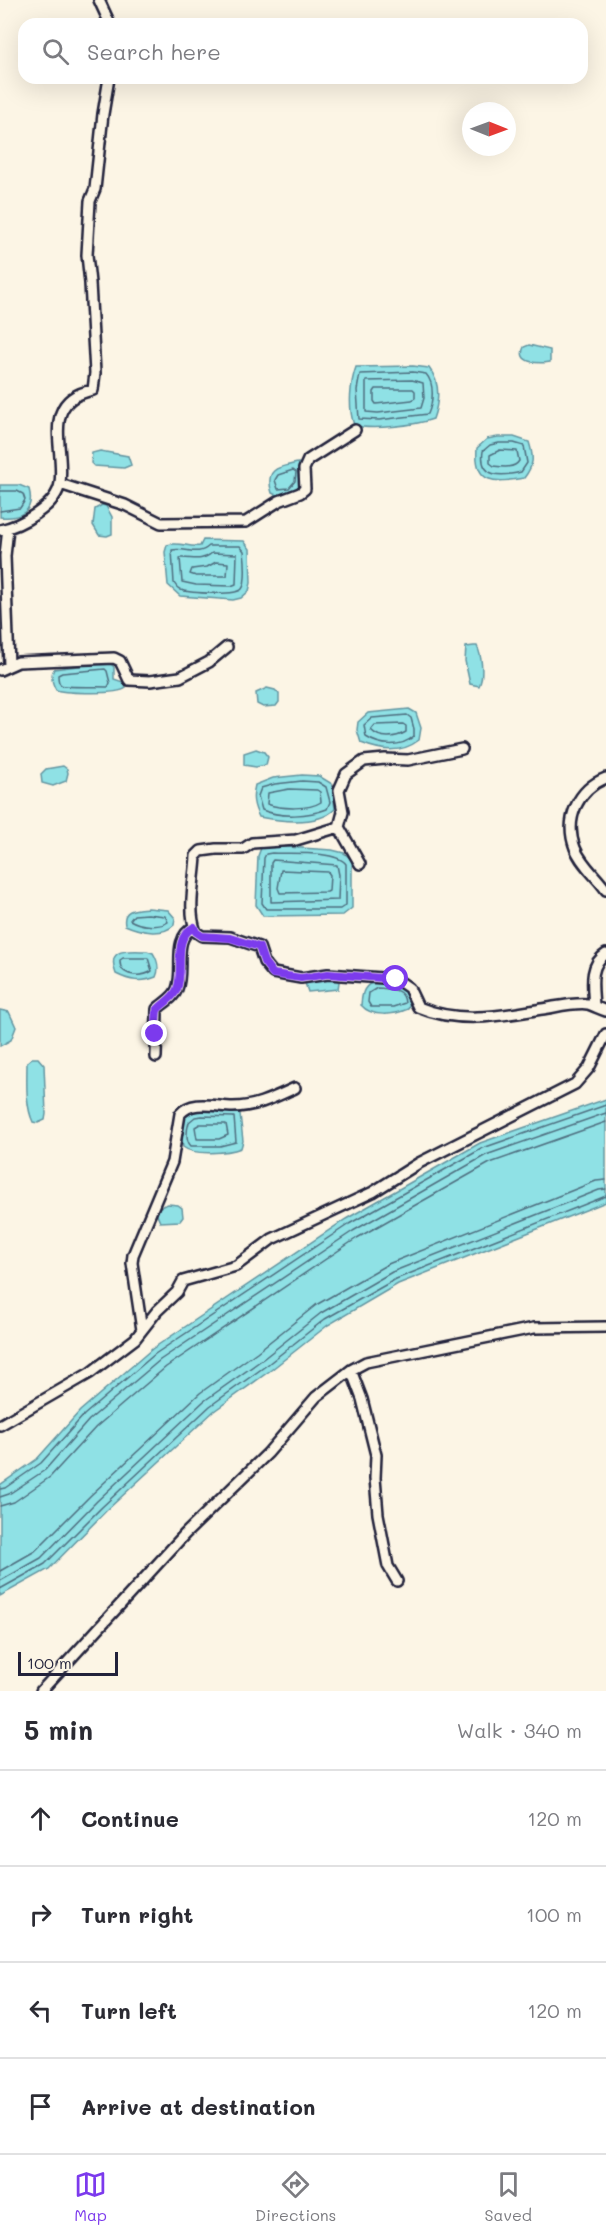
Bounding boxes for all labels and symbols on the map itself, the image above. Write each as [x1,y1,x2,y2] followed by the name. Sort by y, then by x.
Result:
[462,102,516,156] north arrow
[382,965,408,991] route start
[141,1020,167,1046] route end
[18,1649,118,1676] scale bar

